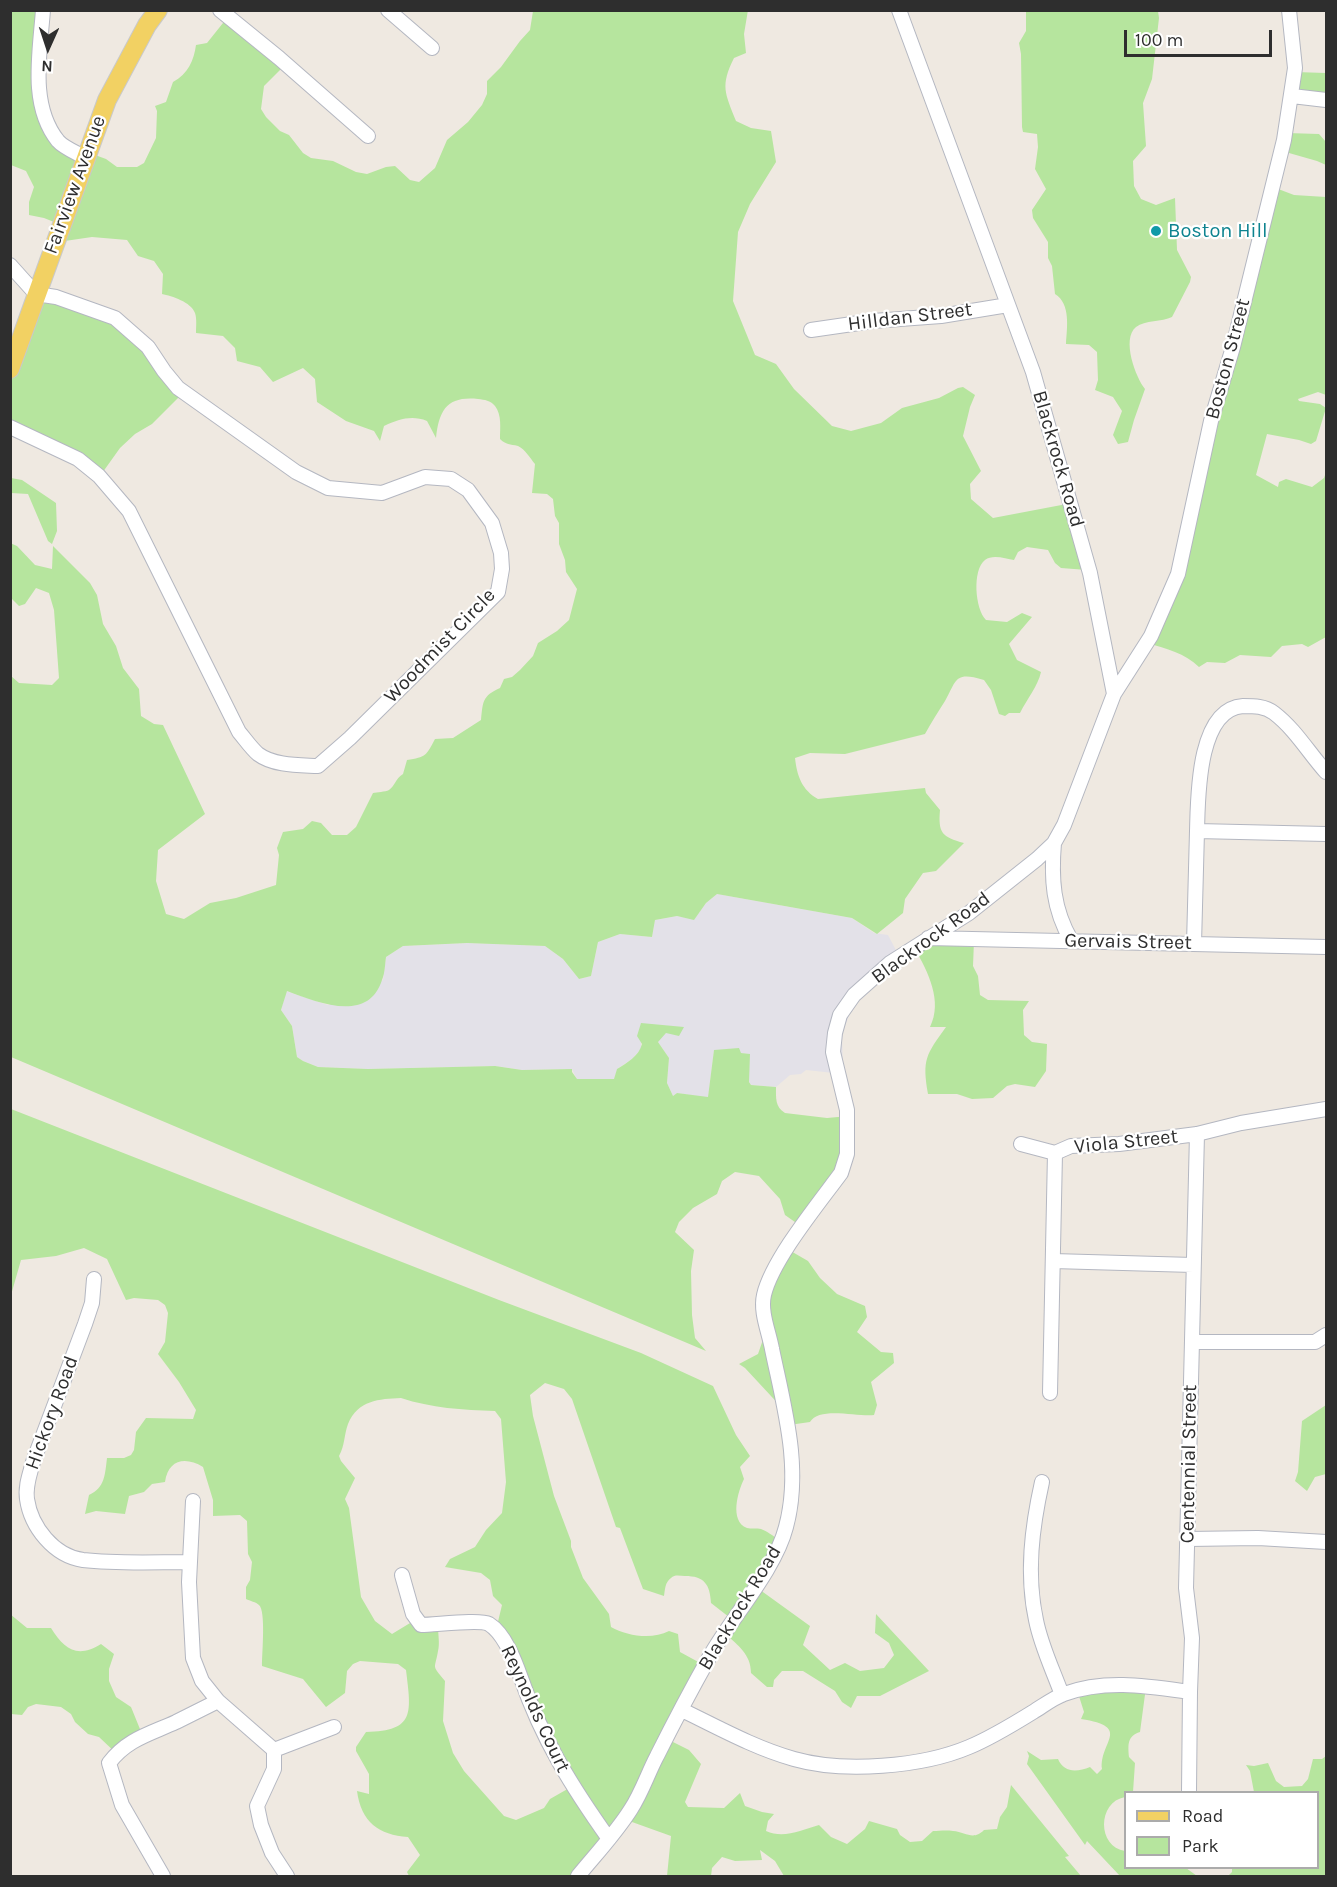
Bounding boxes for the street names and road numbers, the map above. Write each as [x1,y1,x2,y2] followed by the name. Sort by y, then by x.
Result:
[39,113,111,257] street label: Fairview Avenue
[1200,296,1256,422] street label: Boston Street
[846,297,974,337] street label: Hilldan Street
[1027,388,1089,530] street label: Blackrock Road
[379,584,501,708] street label: Woodmist Circle
[867,887,995,989] street label: Blackrock Road
[1064,929,1192,955] street label: Gervais Street
[1073,1125,1179,1159] street label: Viola Street
[20,1353,84,1473] street label: Hickory Road
[1176,1384,1202,1544] street label: Centennial Street
[693,1541,787,1675] street label: Blackrock Road
[495,1642,575,1776] street label: Reynolds Court

